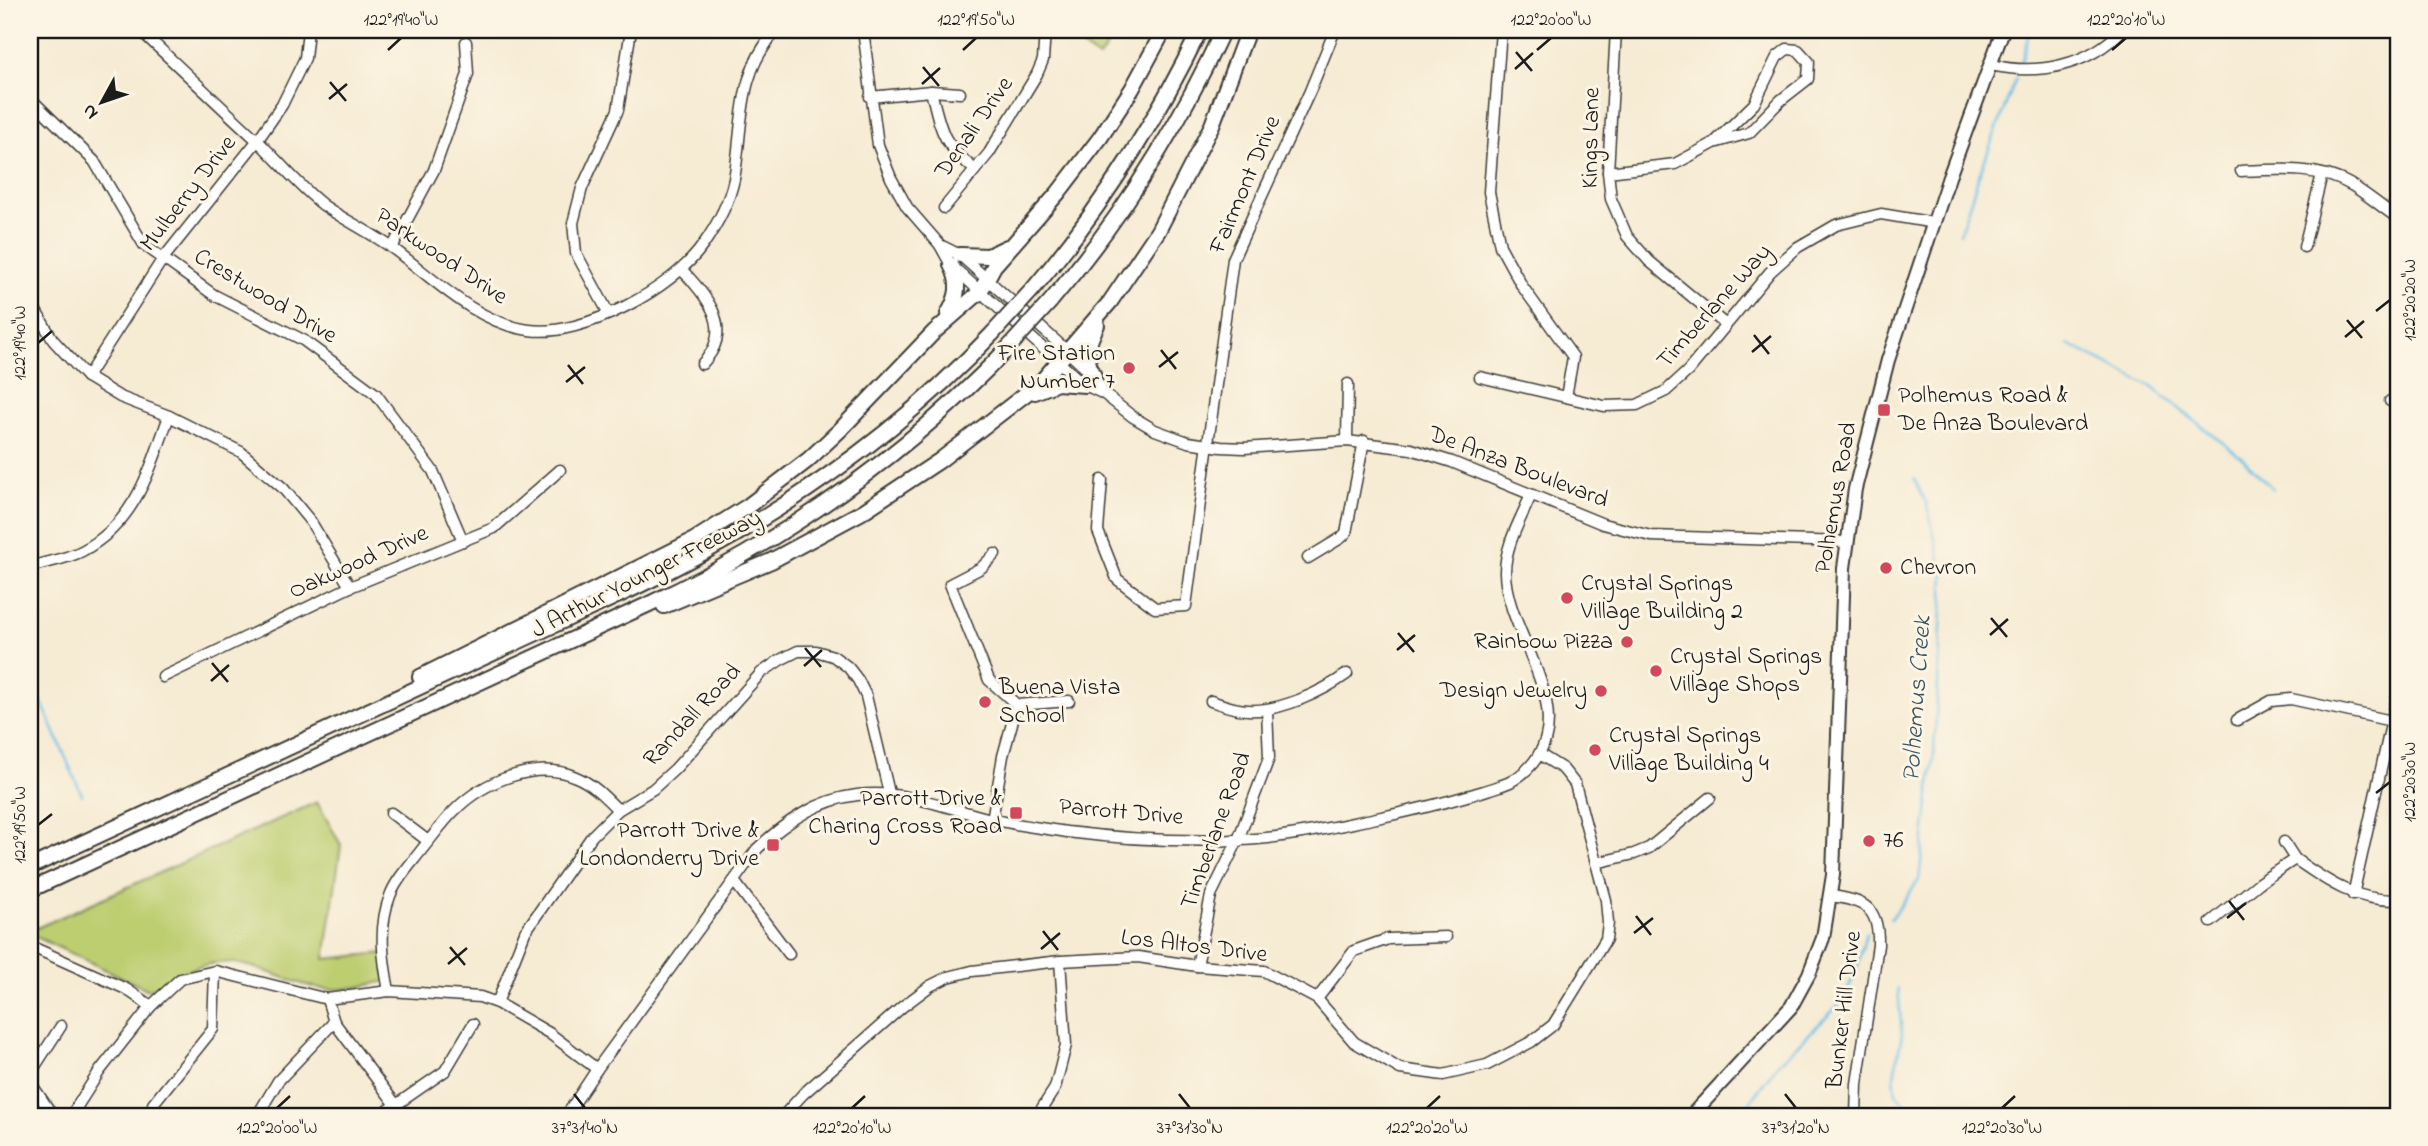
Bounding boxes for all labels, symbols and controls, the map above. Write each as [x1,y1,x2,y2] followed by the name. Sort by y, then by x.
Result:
[364,8,438,34] text: 122°19'40"W
[937,8,1015,34] text: 122°19'50"W
[1511,8,1591,34] text: 122°20'00"W
[2087,8,2165,34] text: 122°20'10"W
[66,66,136,136] north arrow
[926,70,1023,187] street label: Denali Drive
[1574,87,1610,189] street label: Kings Lane
[76,98,105,125] text: N
[1201,110,1291,261] street label: Fairmont Drive
[132,128,247,261] street label: Mulberry Drive
[368,200,515,315] street label: Parkwood Drive
[1649,237,1782,378] street label: Timberlane Way
[187,240,344,354] street label: Crestwood Drive
[2398,259,2424,341] text: 122°20'20"W
[8,306,34,380] text: 122°19'40"W
[997,337,1115,400] place label: Fire Station Number 7
[1121,360,1137,376] marker: Fire Station Number 7
[1897,379,2089,442] place label: Polhemus Road & De Anza Boulevard
[1876,402,1892,418] marker: Polhemus Road & De Anza Boulevard
[1422,417,1614,519] street label: De Anza Boulevard
[1806,419,1868,576] street label: Polhemus Road
[526,502,769,649] street label: J Arthur Younger Freeway
[284,517,435,609] street label: Oakwood Drive
[1900,551,1976,586] place label: Chevron
[1878,560,1894,576] marker: Chevron
[1580,567,1743,630] place label: Crystal Springs Village Building 2
[1559,590,1575,606] marker: Crystal Springs Village Building 2
[1893,613,1943,783] water label: Polhemus Creek
[1474,625,1613,660] place label: Rainbow Pizza
[1619,634,1635,650] marker: Rainbow Pizza
[1669,640,1822,703] place label: Crystal Springs Village Shops
[636,656,751,776] street label: Randall Road
[1648,663,1664,679] marker: Crystal Springs Village Shops
[998,671,1120,734] place label: Buena Vista School
[1439,674,1587,710] place label: Design Jewelry
[1593,683,1609,699] marker: Design Jewelry
[977,694,993,710] marker: Buena Vista School
[1608,719,1769,782] place label: Crystal Springs Village Building 4
[1587,742,1603,758] marker: Crystal Springs Village Building 4
[2398,742,2424,822] text: 122°20'30"W
[1172,747,1262,915] street label: Timberlane Road
[808,782,1003,845] place label: Parrott Drive & Charing Cross Road
[8,786,34,864] text: 122°19'50"W
[1057,790,1185,836] street label: Parrott Drive
[1008,805,1024,821] marker: Parrott Drive & Charing Cross Road
[579,814,759,878] place label: Parrott Drive & Londonderry Drive
[1883,824,1904,859] place label: 76
[1861,833,1877,849] marker: 76
[765,837,781,853] marker: Parrott Drive & Londonderry Drive
[1119,921,1269,973] street label: Los Altos Drive
[1818,929,1872,1092] street label: Bunker Hill Drive
[237,1116,317,1142] text: 122°20'00"W
[552,1116,618,1142] text: 37°31'40"N
[813,1116,891,1142] text: 122°20'10"W
[1157,1116,1223,1142] text: 37°31'30"N
[1386,1116,1468,1142] text: 122°20'20"W
[1762,1116,1830,1142] text: 37°31'20"N
[1962,1116,2042,1142] text: 122°20'30"W

